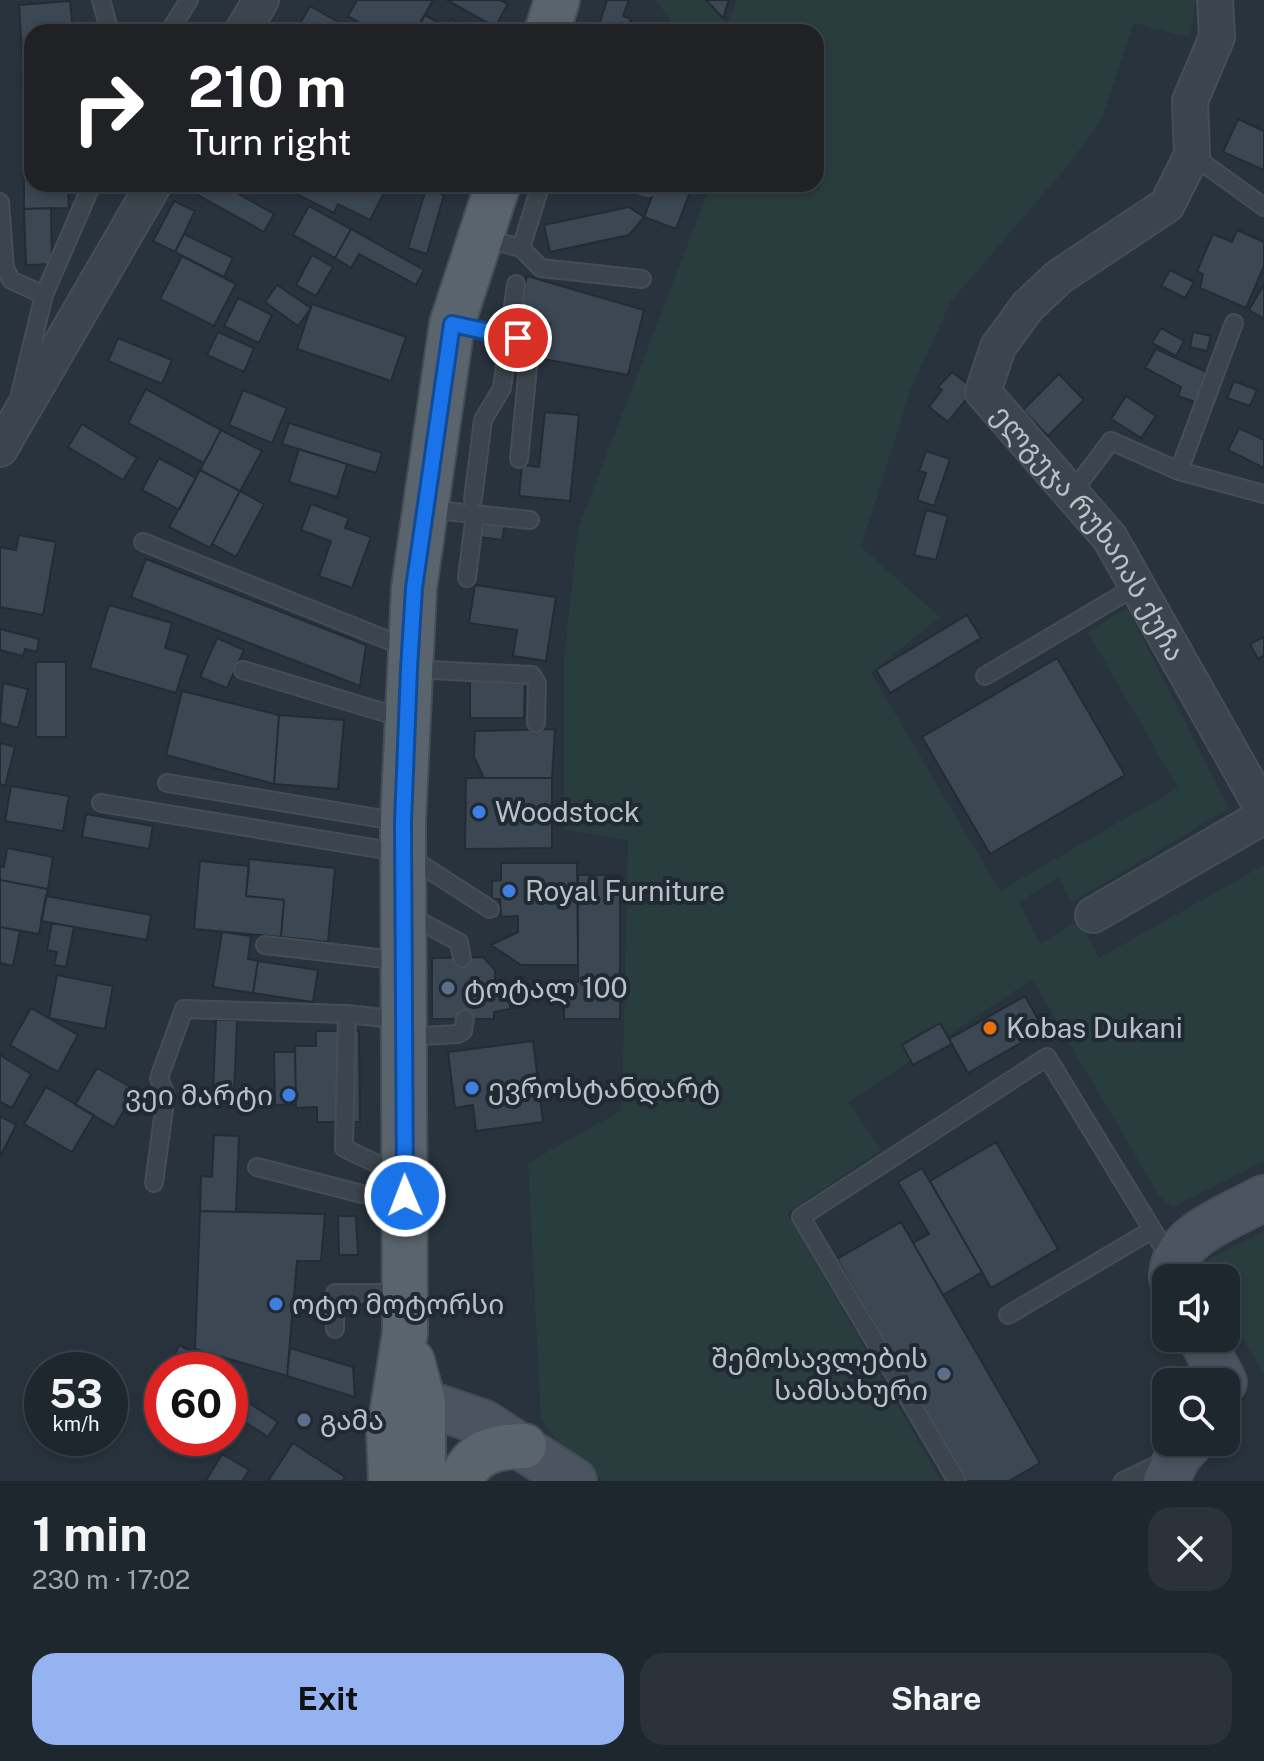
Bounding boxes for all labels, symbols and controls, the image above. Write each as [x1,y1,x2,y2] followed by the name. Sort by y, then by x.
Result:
[188,54,346,120] text: 210 m
[56,56,160,160] icon: right
[188,121,351,163] text: Turn right
[484,304,552,372] pin
[496,316,540,360] icon: arrive
[985,398,1193,667] street label: ელგუჯა რუხაიას ქუჩა
[495,795,640,828] place label: Woodstock
[470,803,488,821] marker: Woodstock
[525,874,725,907] place label: Royal Furniture
[500,882,518,900] marker: Royal Furniture
[464,971,628,1005] place label: ტოტალ 100
[439,979,457,997] marker: ტოტალ 100
[1006,1011,1183,1044] place label: Kobas Dukani
[981,1019,999,1037] marker: Kobas Dukani
[488,1071,720,1105] place label: ევროსტანდარტ
[125,1078,273,1112] place label: ვეი მარტი
[463,1079,481,1097] marker: ევროსტანდარტ
[280,1086,298,1104] marker: ვეი მარტი
[363,1154,447,1238] position arrow
[1152,1264,1240,1456] map controls
[1152,1264,1240,1352] button: sound
[292,1287,504,1321] place label: ოტო მოტორსი
[267,1295,285,1313] marker: ოტო მოტორსი
[711,1341,928,1407] place label: შემოსავლების სამსახური
[144,1352,248,1456] speed limit sign: 60
[935,1365,953,1383] marker: შემოსავლების სამსახური
[1152,1368,1240,1456] button: search
[49,1370,103,1417] text: 53
[320,1403,384,1437] place label: გამა
[295,1411,313,1429] marker: გამა
[52,1412,100,1436] text: km/h
[32,1505,148,1562] text: 1 min
[1148,1507,1232,1591] button: close
[32,1564,190,1595] text: 230 m · 17:02
[32,1653,624,1745] button: Exit
[640,1653,1232,1745] button: Share

